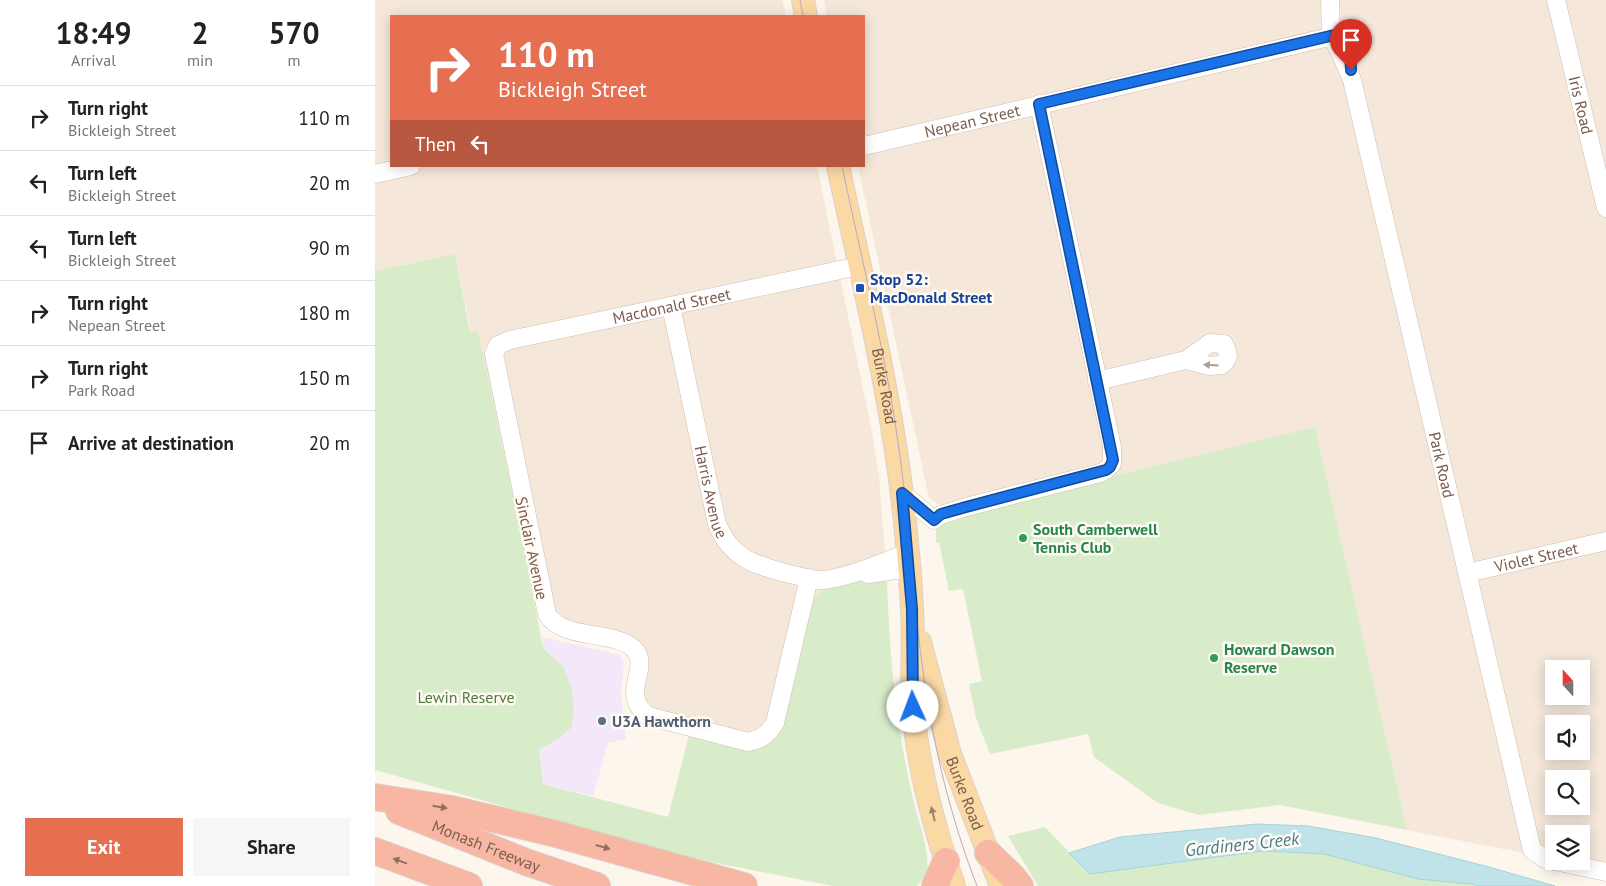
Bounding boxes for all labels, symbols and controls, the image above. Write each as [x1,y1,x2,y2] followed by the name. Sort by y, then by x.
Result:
[55,13,132,52] text: 18:49
[192,13,209,52] text: 2
[268,13,320,52] text: 570
[1330,19,1372,70] pin
[1337,26,1365,54] icon: arrive
[498,31,595,77] text: 110 m
[415,35,480,100] icon: right
[71,50,116,70] text: Arrival
[187,50,213,70] text: min
[288,50,301,70] text: m
[1565,74,1598,136] street label: Iris Road
[498,75,647,103] text: Bickleigh Street
[68,96,148,120] text: Turn right
[922,100,1022,142] street label: Nepean Street
[25,104,53,132] icon: right
[298,106,350,130] text: 110 m
[68,120,176,140] text: Bickleigh Street
[466,130,494,158] icon: left
[415,132,456,156] text: Then
[68,161,137,185] text: Turn left
[25,169,53,197] icon: left
[309,171,350,195] text: 20 m
[68,185,176,205] text: Bickleigh Street
[68,226,137,250] text: Turn left
[25,234,53,262] icon: left
[309,236,350,260] text: 90 m
[68,250,176,270] text: Bickleigh Street
[870,269,992,307] place label: Stop 52: MacDonald Street
[854,282,866,294] marker: Stop 52: MacDonald Street
[611,283,733,328] street label: Macdonald Street
[68,291,148,315] text: Turn right
[25,299,53,327] icon: right
[298,301,350,325] text: 180 m
[68,315,166,335] text: Nepean Street
[868,346,902,426] street label: Burke Road
[68,356,148,380] text: Turn right
[1203,360,1219,368] one-way arrow
[25,364,53,392] icon: right
[298,366,350,390] text: 150 m
[68,380,135,400] text: Park Road
[25,429,53,457] icon: arrive
[1425,430,1459,500] street label: Park Road
[68,431,234,455] text: Arrive at destination
[309,431,350,455] text: 20 m
[691,444,732,542] street label: Harris Avenue
[511,495,553,601] street label: Sinclair Avenue
[1033,519,1158,557] place label: South Camberwell Tennis Club
[1017,532,1029,544] marker: South Camberwell Tennis Club
[1491,538,1581,577] street label: Violet Street
[1224,639,1335,677] place label: Howard Dawson Reserve
[1208,652,1220,664] marker: Howard Dawson Reserve
[1545,660,1590,705] north arrow
[1545,660,1590,870] map controls
[886,680,938,732] position arrow
[417,687,515,707] park label: Lewin Reserve
[612,711,711,731] place label: U3A Hawthorn
[596,715,608,727] marker: U3A Hawthorn
[1545,715,1590,760] button: sound
[942,754,988,833] street label: Burke Road
[1545,770,1590,815] button: search
[433,804,449,812] one-way arrow
[929,806,937,821] one-way arrow
[429,815,543,876] street label: Monash Freeway
[25,818,183,876] button: Exit
[193,818,350,876] button: Share
[1545,825,1590,870] button: layers
[1184,826,1301,861] water label: Gardiners Creek
[596,843,611,851] one-way arrow
[393,857,408,864] one-way arrow

